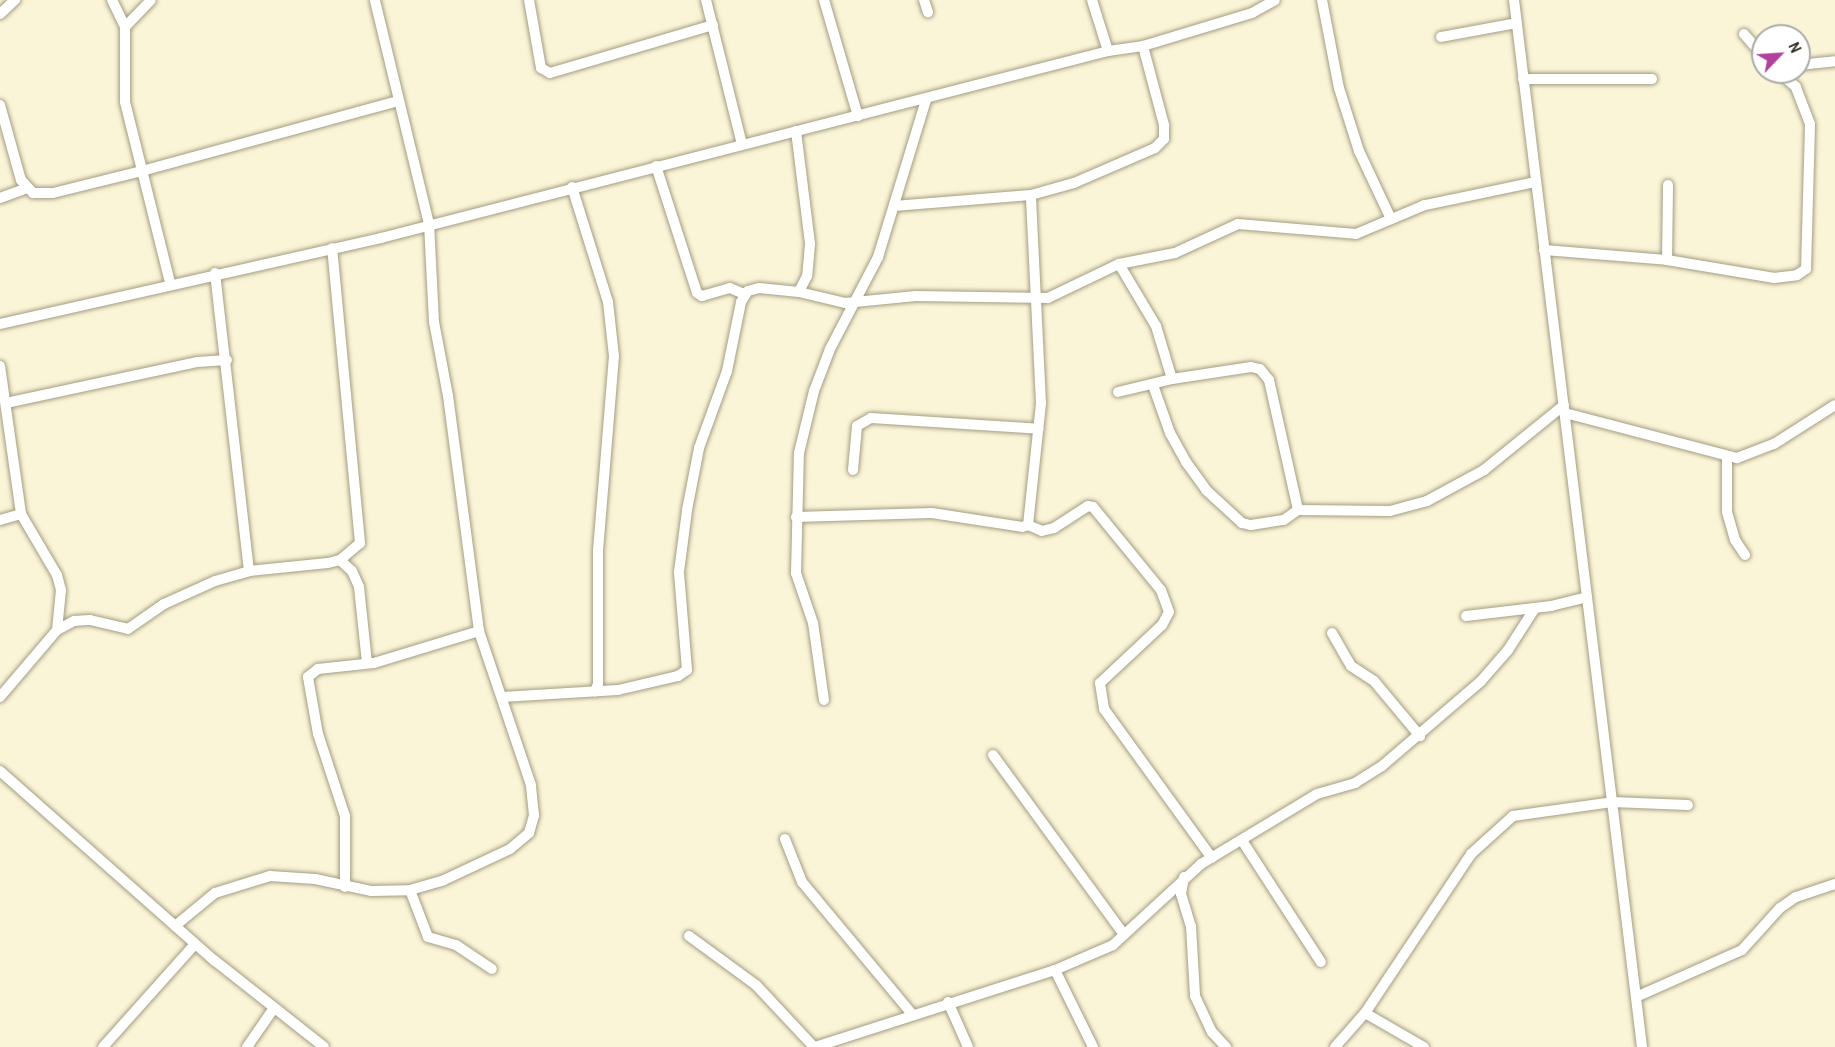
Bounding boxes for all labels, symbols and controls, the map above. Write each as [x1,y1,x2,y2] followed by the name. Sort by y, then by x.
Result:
[1751,24,1811,84] north arrow
[1784,38,1807,56] text: N

